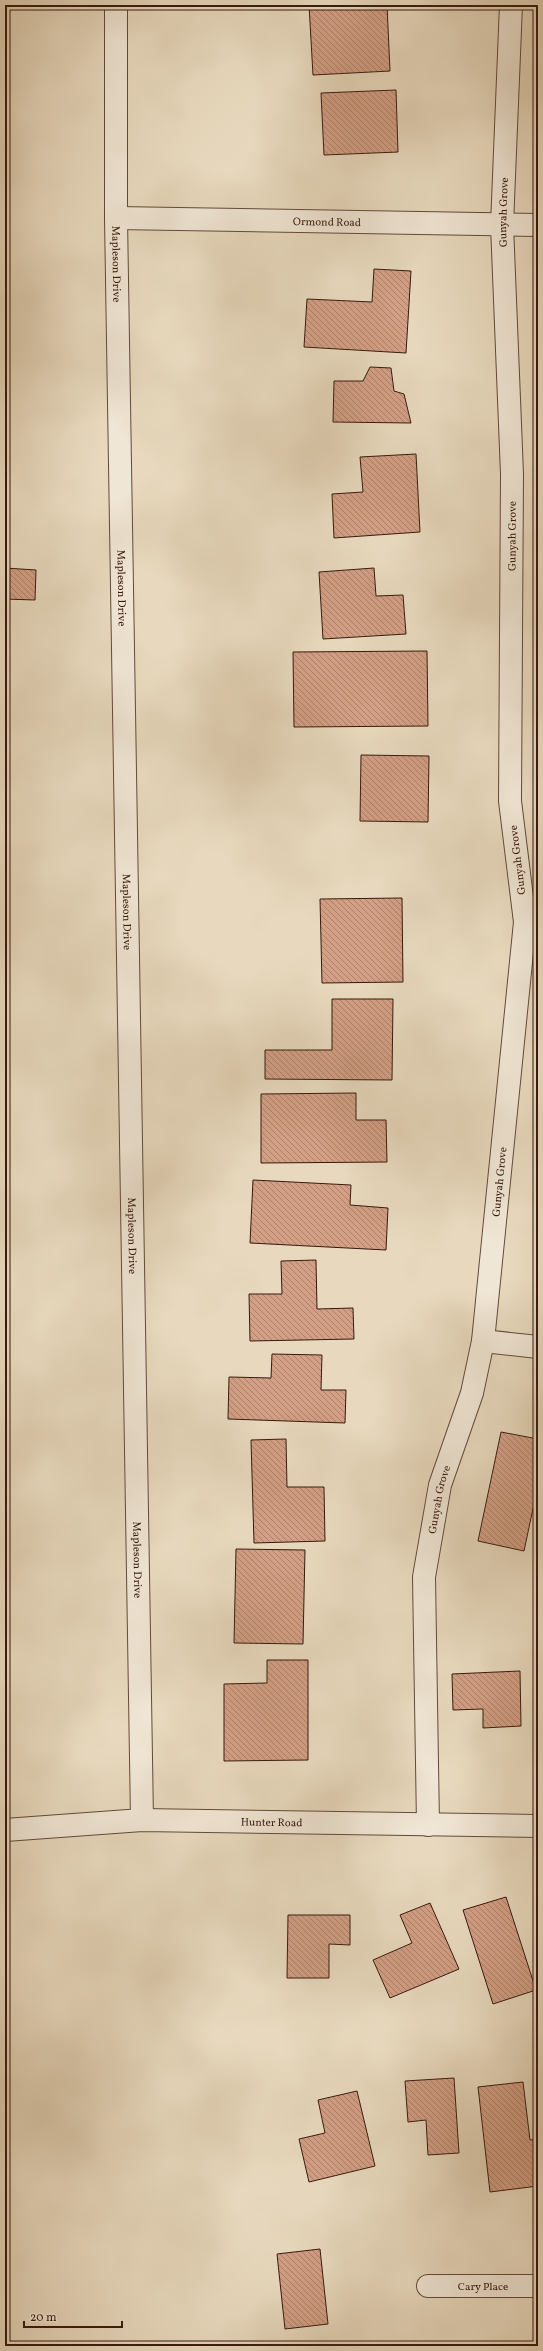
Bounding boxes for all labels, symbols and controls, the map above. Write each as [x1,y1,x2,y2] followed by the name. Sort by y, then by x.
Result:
[496,177,513,247] street label: Gunyah Grove
[293,215,361,231] street label: Ormond Road
[107,226,123,302] street label: Mapleson Drive
[505,501,521,571] street label: Gunyah Grove
[112,550,129,626] street label: Mapleson Drive
[507,824,530,895] street label: Gunyah Grove
[118,873,134,950] street label: Mapleson Drive
[490,1146,511,1217] street label: Gunyah Grove
[123,1197,139,1274] street label: Mapleson Drive
[426,1464,455,1535] street label: Gunyah Grove
[128,1521,144,1598] street label: Mapleson Drive
[241,1815,303,1831] street label: Hunter Road
[458,2280,508,2295] street label: Cary Place
[24,2303,122,2329] scale bar
[30,2310,57,2326] text: 20 m

